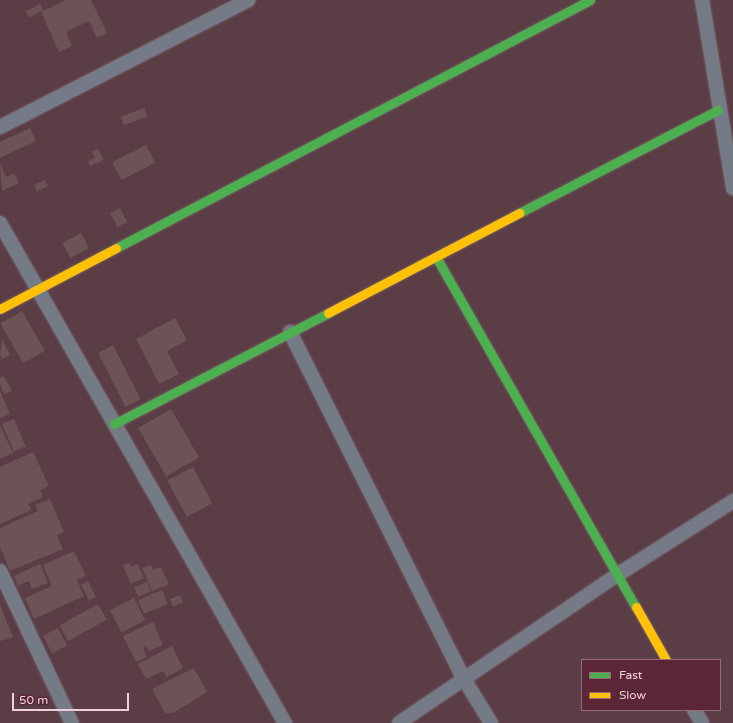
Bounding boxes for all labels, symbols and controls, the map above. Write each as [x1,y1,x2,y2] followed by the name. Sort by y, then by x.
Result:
[581,659,721,711] legend
[619,668,642,682] text: Fast
[14,685,131,711] scale bar
[619,688,646,702] text: Slow
[19,693,48,707] text: 50 m

